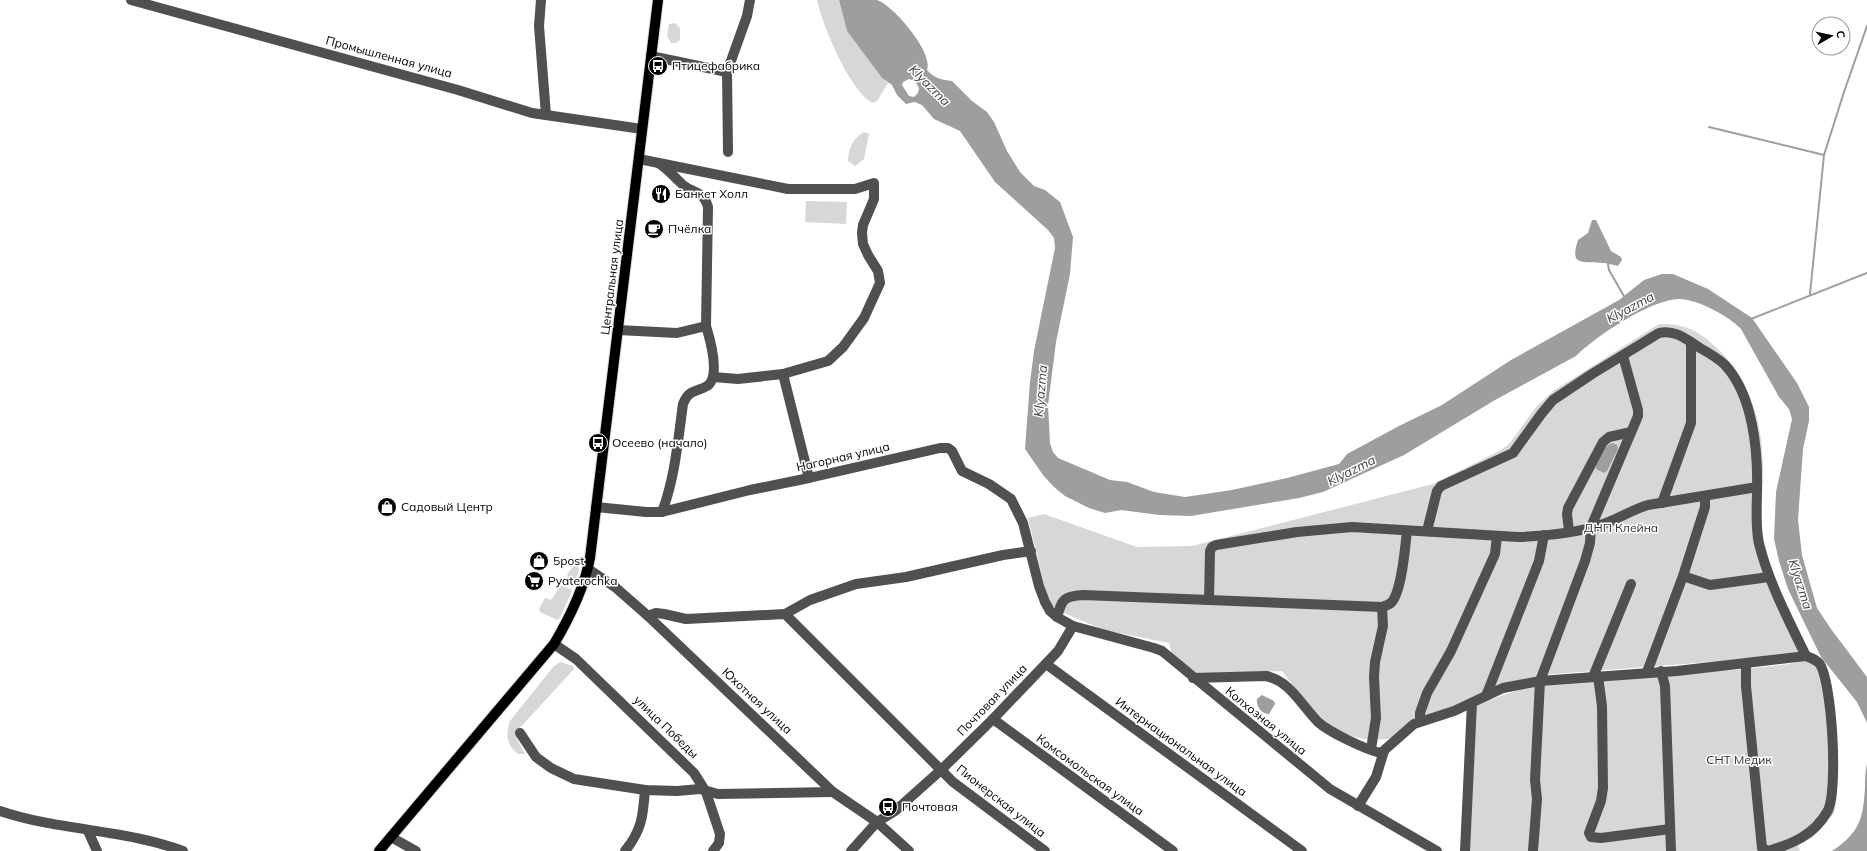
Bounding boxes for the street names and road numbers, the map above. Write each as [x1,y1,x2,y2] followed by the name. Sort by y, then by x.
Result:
[324,32,454,81] street label: Промышленная улица
[597,218,626,336] street label: Центральная улица
[795,438,891,475] street label: Нагорная улица
[954,661,1030,739] street label: Почтовая улица
[719,664,796,737] street label: Юхотная улица
[1223,683,1310,758] street label: Колхозная улица
[631,692,702,761] street label: улица Победы
[1113,694,1250,799] street label: Интернациональная улица
[1034,731,1147,819] street label: Комсомольская улица
[954,761,1049,840] street label: Пионерская улица

